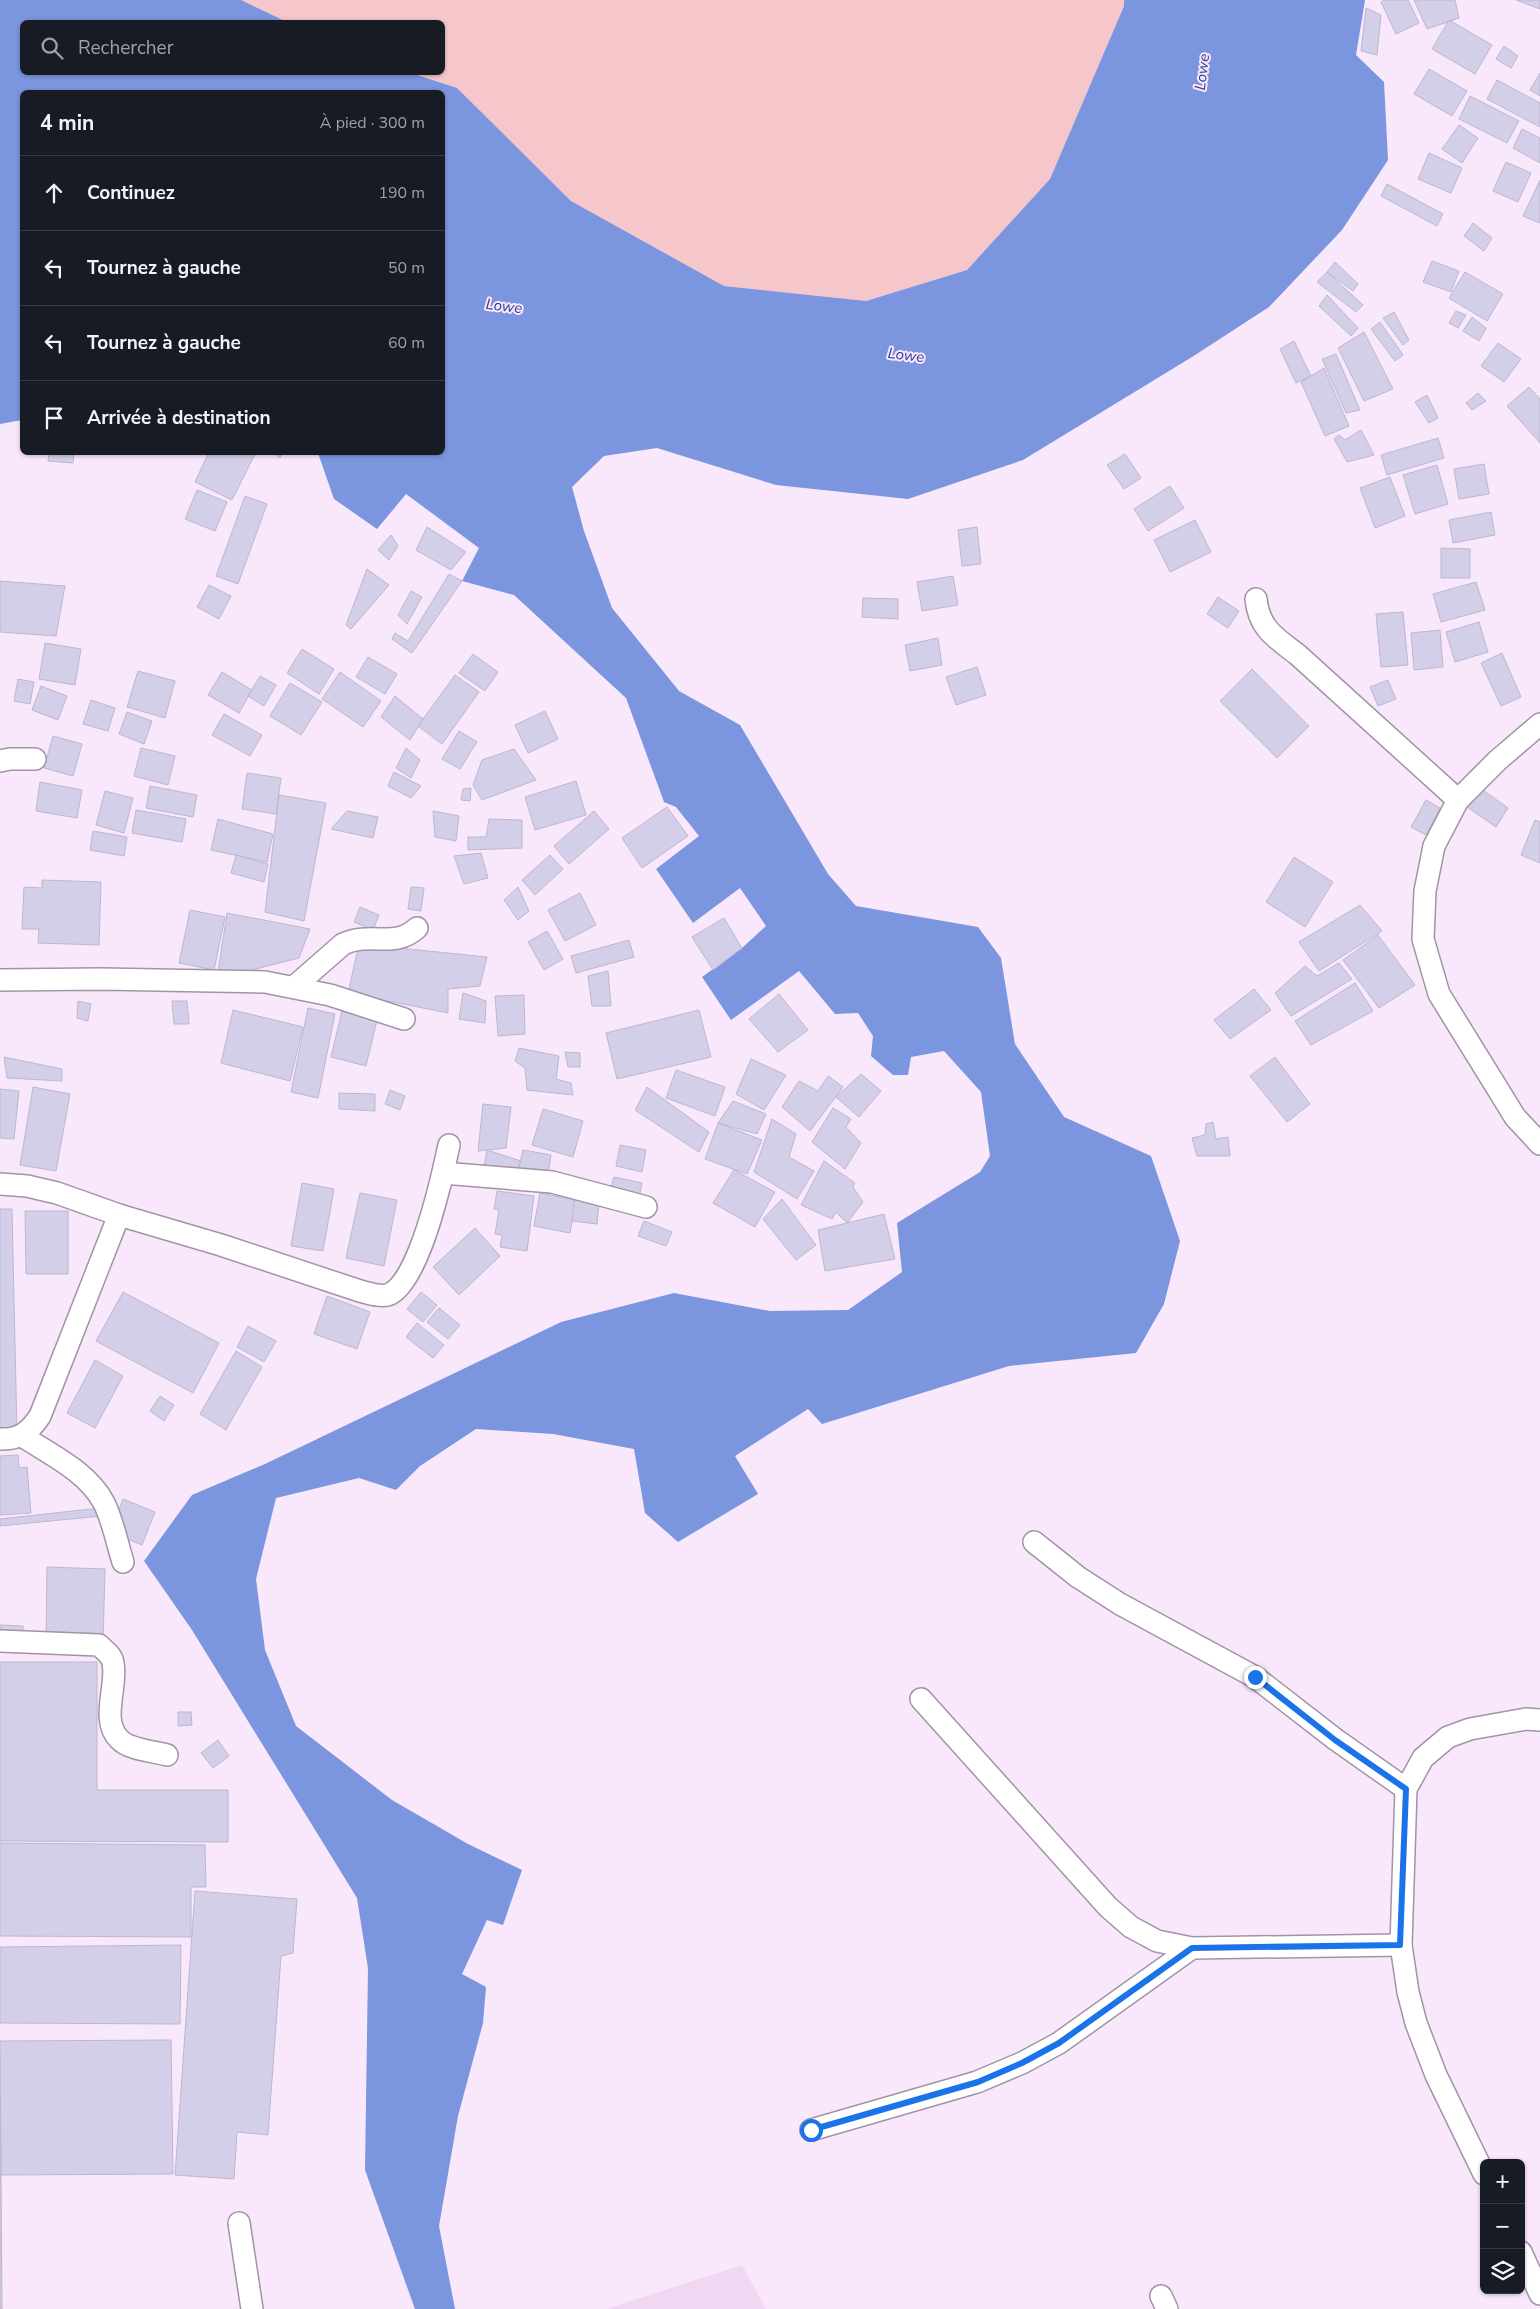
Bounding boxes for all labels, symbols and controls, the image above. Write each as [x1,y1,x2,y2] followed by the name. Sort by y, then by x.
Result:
[20,20,445,75] search box
[38,34,66,62] icon: search
[78,35,173,61] text: Rechercher
[1190,53,1214,91] water label: Lowe
[40,109,94,137] text: 4 min
[320,112,425,134] text: À pied · 300 m
[40,179,68,207] icon: ahead
[87,180,175,206] text: Continuez
[378,182,425,204] text: 190 m
[40,254,68,282] icon: left
[87,255,241,281] text: Tournez à gauche
[388,257,425,279] text: 50 m
[485,294,523,318] water label: Lowe
[40,329,68,357] icon: left
[87,330,241,356] text: Tournez à gauche
[388,332,425,354] text: 60 m
[887,343,925,367] water label: Lowe
[40,404,68,432] icon: arrive
[87,405,271,431] text: Arrivée à destination
[1244,1666,1267,1689] route end
[800,2119,823,2142] route start
[1480,2159,1525,2294] map controls
[1480,2159,1525,2204] button: +
[1480,2204,1525,2249] button: −
[1480,2249,1525,2294] button: layers

